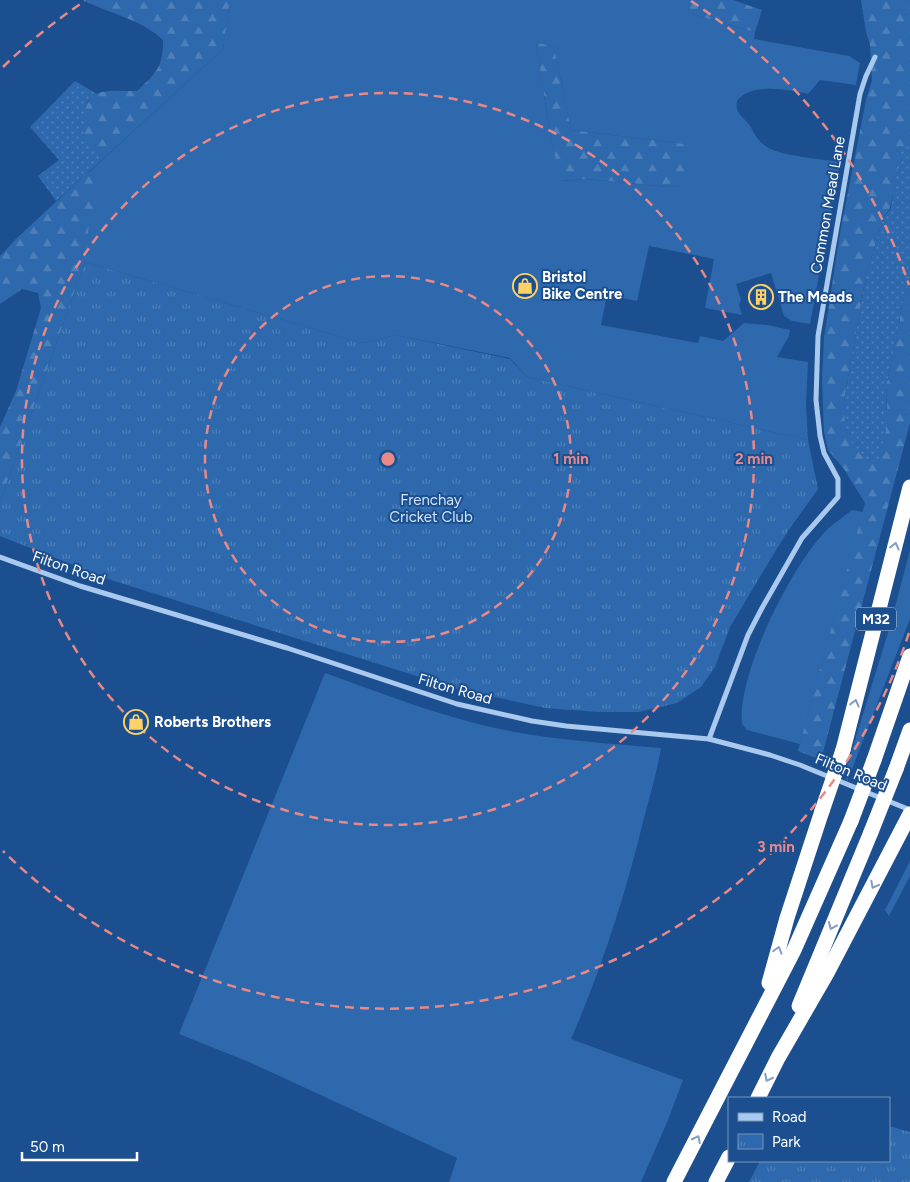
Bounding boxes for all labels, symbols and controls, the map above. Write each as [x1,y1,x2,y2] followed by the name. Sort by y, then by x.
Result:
[807,135,849,275] street label: Common Mead Lane
[542,268,623,303] place label: Bristol Bike Centre
[512,273,538,299] shop icon: Bristol Bike Centre
[748,284,774,310] building icon: The Meads
[778,288,852,306] place label: The Meads
[379,450,397,468] centre of rings
[553,450,589,468] text: 1 min
[735,450,773,468] text: 2 min
[389,491,473,526] park label: Frenchay Cricket Club
[889,541,900,550] one-way arrow
[30,547,108,589] street label: Filton Road
[856,608,896,630] road number: M32
[416,670,494,708] street label: Filton Road
[849,699,860,708] one-way arrow
[123,709,149,735] shop icon: Roberts Brothers
[154,713,271,731] place label: Roberts Brothers
[812,749,890,795] street label: Filton Road
[757,838,795,856] text: 3 min
[870,879,880,888] one-way arrow
[828,921,838,929] one-way arrow
[773,946,783,954] one-way arrow
[764,1073,774,1082] one-way arrow
[728,1097,890,1162] legend
[772,1108,807,1126] text: Road
[22,1130,138,1162] scale bar
[772,1133,801,1151] text: Park
[691,1135,701,1144] one-way arrow
[30,1138,65,1156] text: 50 m

